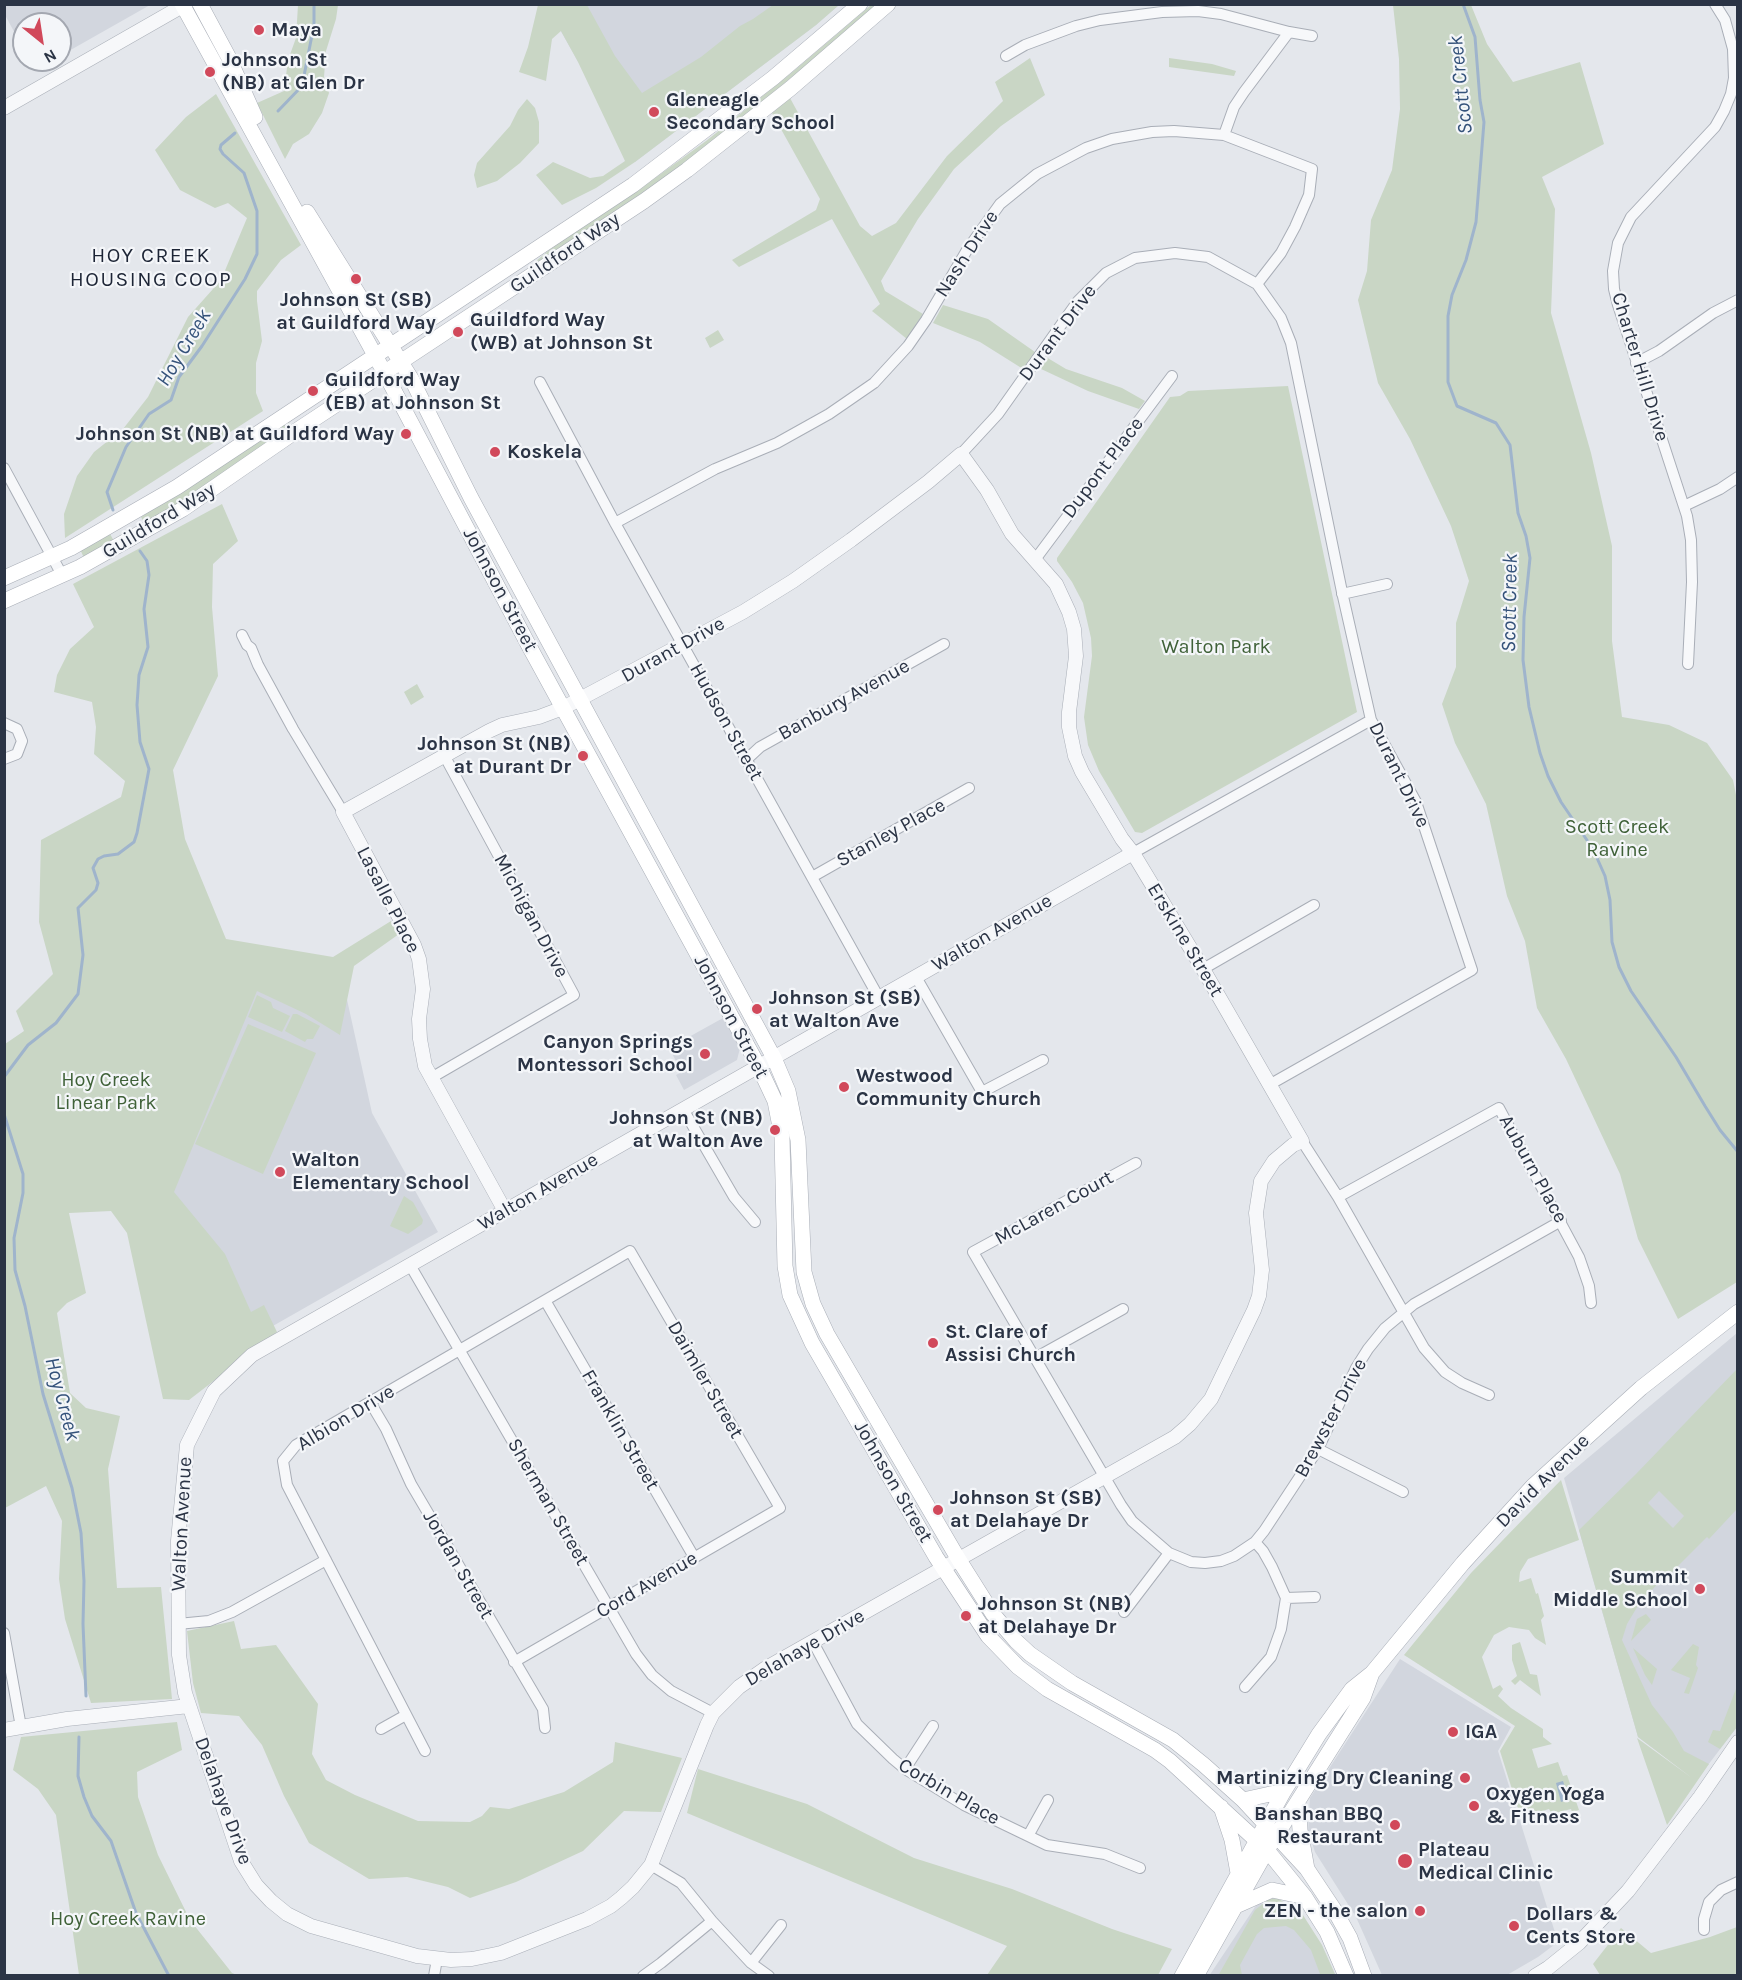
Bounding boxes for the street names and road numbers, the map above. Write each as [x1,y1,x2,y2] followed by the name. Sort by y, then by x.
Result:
[930,206,1004,302] street label: Nash Drive
[505,207,625,299] street label: Guildford Way
[1014,280,1102,386] street label: Durant Drive
[1606,290,1674,444] street label: Charter Hill Drive
[1057,413,1149,523] street label: Dupont Place
[98,478,220,564] street label: Guildford Way
[457,524,543,656] street label: Johnson Street
[617,612,729,688] street label: Durant Drive
[774,654,914,746] street label: Banbury Avenue
[684,659,768,785] street label: Hudson Street
[1363,718,1435,832] street label: Durant Drive
[832,793,950,873] street label: Stanley Place
[351,843,425,957] street label: Lasalle Place
[488,850,574,982] street label: Michigan Drive
[1142,879,1228,1001] street label: Erskine Street
[928,889,1056,977] street label: Walton Avenue
[688,951,774,1083] street label: Johnson Street
[1493,1111,1573,1227] street label: Auburn Place
[474,1148,602,1236] street label: Walton Avenue
[990,1166,1118,1250] street label: McLaren Court
[662,1317,748,1443] street label: Daimler Street
[1290,1354,1372,1482] street label: Brewster Drive
[576,1365,664,1495] street label: Franklin Street
[293,1380,399,1456] street label: Albion Drive
[849,1417,937,1547] street label: Johnson Street
[1491,1429,1595,1533] street label: David Avenue
[502,1434,594,1570] street label: Sherman Street
[166,1456,198,1592] street label: Walton Avenue
[417,1507,499,1623] street label: Jordan Street
[592,1546,702,1624] street label: Cord Avenue
[741,1604,869,1692] street label: Delahaye Drive
[189,1734,257,1868] street label: Delahaye Drive
[894,1753,1004,1831] street label: Corbin Place

